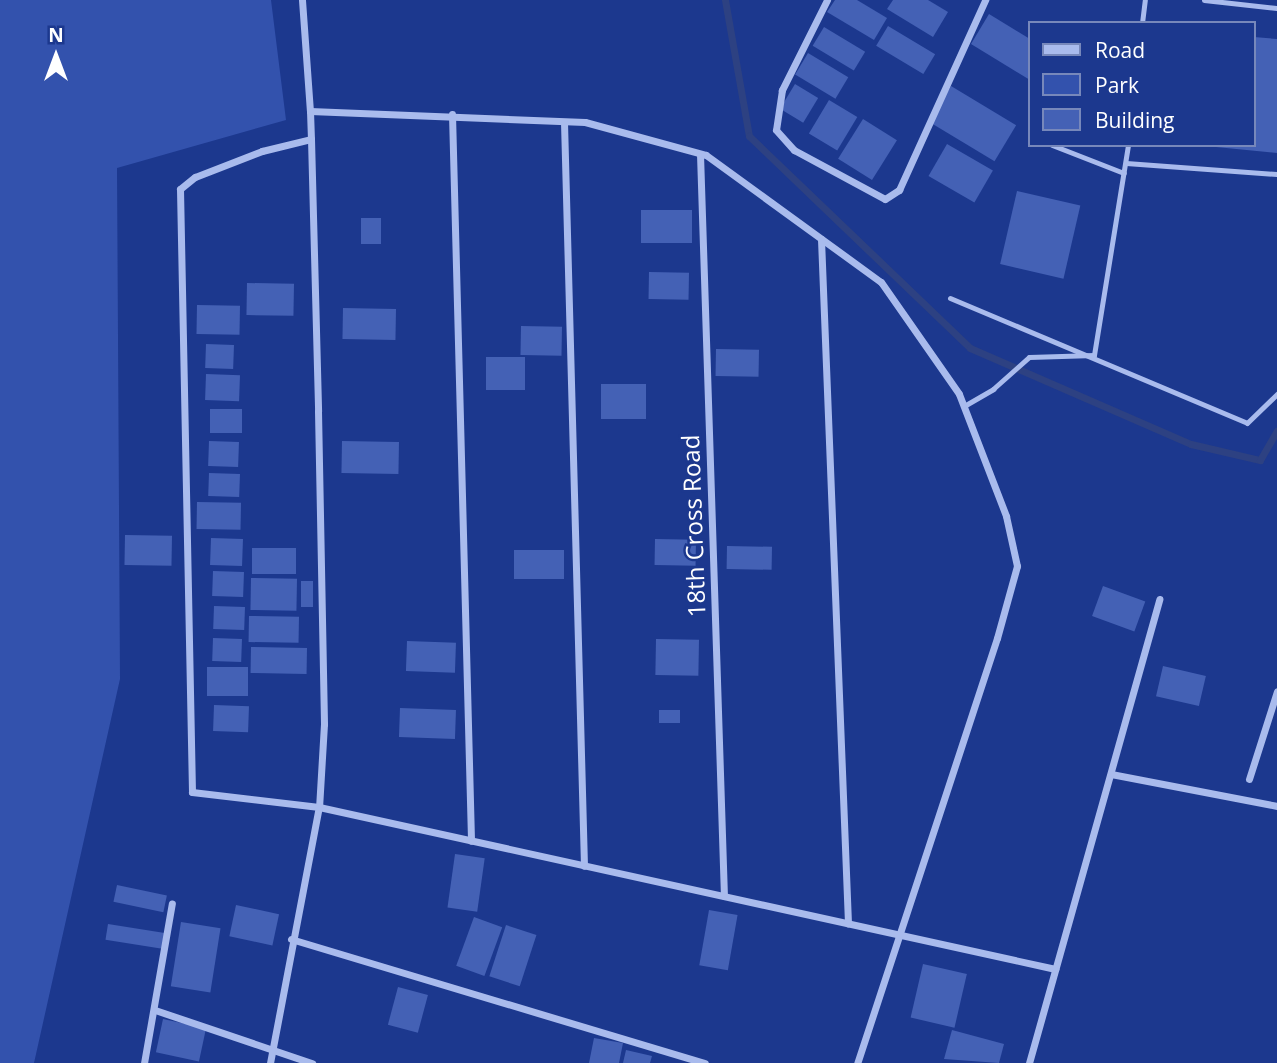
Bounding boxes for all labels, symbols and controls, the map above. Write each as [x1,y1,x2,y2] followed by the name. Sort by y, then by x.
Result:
[21,21,91,91] north arrow
[1028,21,1256,147] legend
[48,22,64,48] text: N
[1095,36,1145,64] text: Road
[1095,71,1139,99] text: Park
[1095,106,1174,134] text: Building
[675,434,711,618] street label: 18th Cross Road

